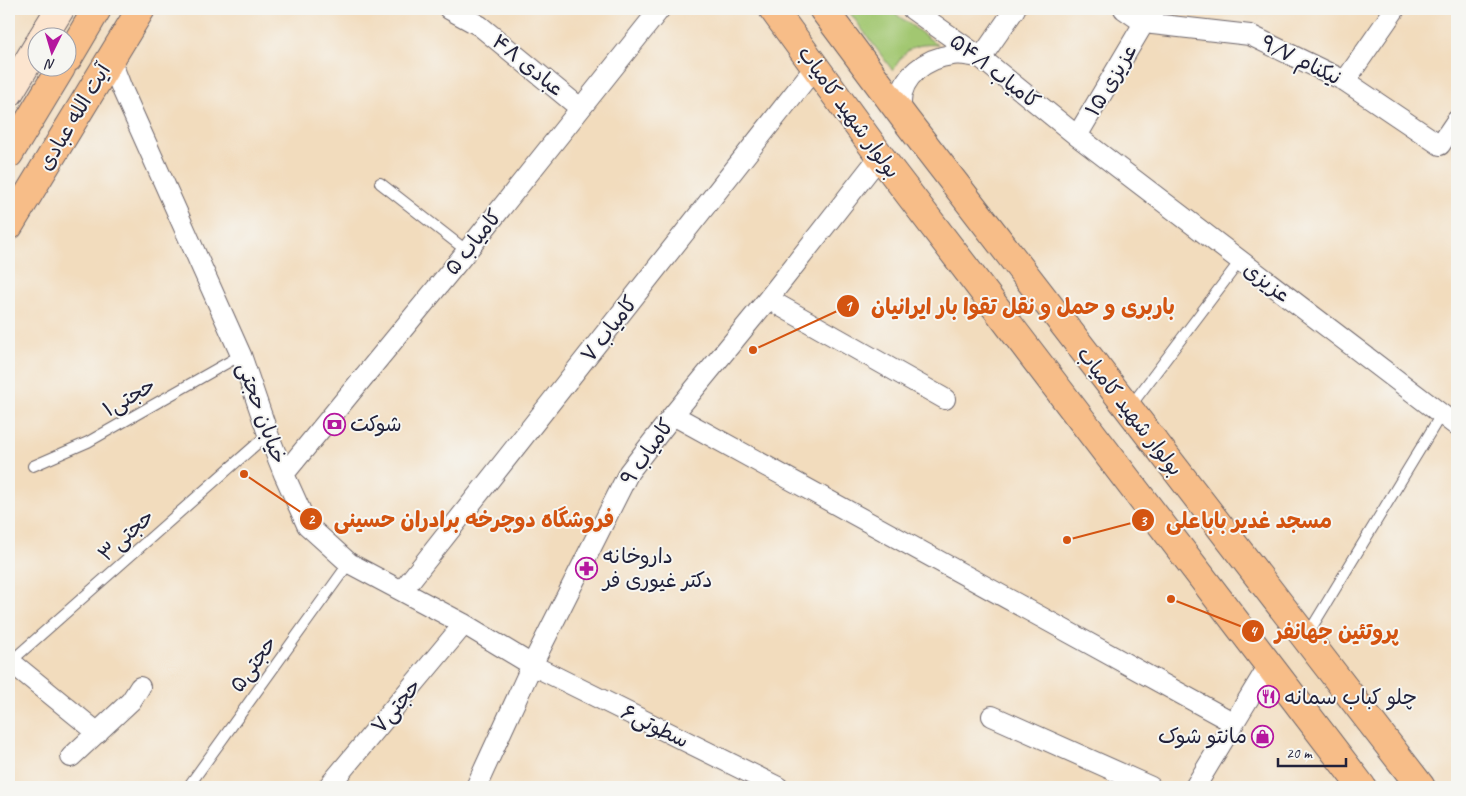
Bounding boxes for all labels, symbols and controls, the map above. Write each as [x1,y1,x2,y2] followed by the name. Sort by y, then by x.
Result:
[28,28,78,78] north arrow
[487,28,569,102] street label: عبادی ۴۸
[945,28,1045,114] street label: کامیاب ۵۴/۱
[1255,29,1346,93] street label: نیکنام ۹/۷
[1079,39,1143,121] street label: عزیزی ۱۵
[792,41,906,184] street label: بولوار شهید کامیاب
[44,55,56,73] text: N
[32,58,116,175] street label: آیت الله عبادی
[439,204,507,280] street label: کامیاب ۵
[1238,256,1296,308] street label: عزیزی
[836,288,1184,325] callout: باربری و حمل و نقل تقوا بار ایرانیان
[575,290,643,368] street label: کامیاب ۷
[871,293,1175,321] text: باربری و حمل و نقل تقوا بار ایرانیان
[845,297,854,316] text: 1
[1071,341,1189,482] street label: بولوار شهید کامیاب
[231,359,292,468] street label: خیابان حجتی
[98,372,161,423] street label: حجتی۱
[350,411,402,437] place label: شوكت
[322,412,346,436] bank icon: شوكت
[615,413,679,491] street label: کامیاب ۹
[299,500,624,537] callout: فروشگاه دوچرخه برادران حسینی
[1131,502,1342,539] callout: مسجد غدیر باباعلی
[93,503,160,568] street label: حجتی۳
[334,506,614,534] text: فروشگاه دوچرخه برادران حسینی
[1166,507,1332,535] text: مسجد غدیر باباعلی
[308,510,316,529] text: 2
[1140,512,1148,531] text: 3
[601,543,712,593] place label: داروخانه دکتر غیوری فر
[575,556,599,580] pharmacy icon: داروخانه دکتر غیوری فر
[1240,612,1409,649] callout: پروتئین جهانفر
[1273,618,1400,646] text: پروتئین جهانفر
[1250,622,1259,641] text: 4
[224,631,283,698] street label: حجتی۵
[365,673,427,739] street label: حجتی۷
[1284,684,1417,711] place label: چلو کباب سمانه
[1256,685,1280,709] restaurant icon: چلو کباب سمانه
[616,698,693,754] street label: سطوتی۶
[1158,723,1247,749] place label: مانتو شوک
[1251,724,1275,748] shop icon: مانتو شوک
[1278,736,1346,768] scale bar
[1286,744,1313,763] text: 20 m

